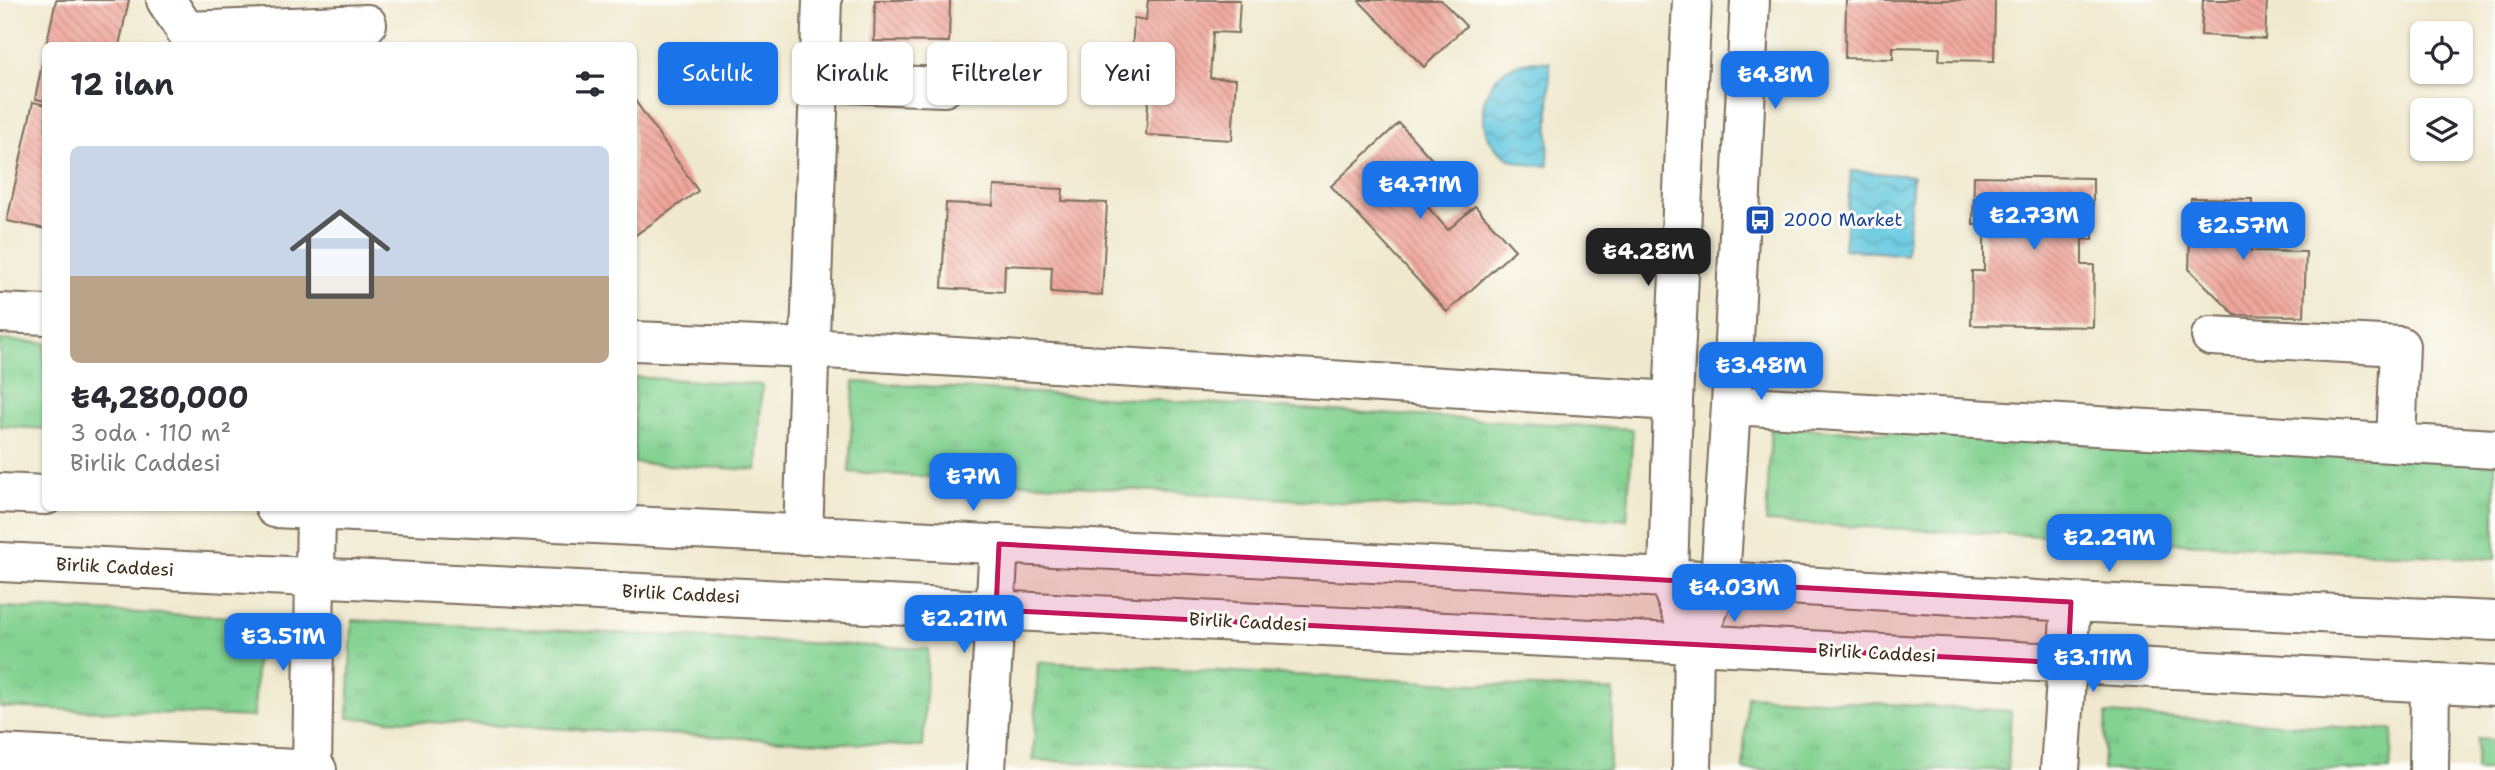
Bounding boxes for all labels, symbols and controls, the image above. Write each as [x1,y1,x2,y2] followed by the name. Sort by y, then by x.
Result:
[2410,21,2473,161] map controls
[2410,21,2473,84] button: locate
[658,42,778,105] chip: Satılık
[792,42,913,105] chip: Kiralık
[927,42,1067,105] chip: Filtreler
[1081,42,1175,105] chip: Yeni
[1726,52,1824,111] pin: ₺4.8M
[1737,59,1813,89] text: ₺4.8M
[70,64,174,105] text: 12 ilan
[571,65,609,103] icon: filters
[2410,98,2473,161] button: layers
[1363,162,1477,221] pin: ₺4.71M
[1378,169,1462,199] text: ₺4.71M
[277,191,403,317] icon: home
[1977,192,2091,252] pin: ₺2.73M
[1989,200,2079,230] text: ₺2.73M
[2186,202,2300,262] pin: ₺2.57M
[1743,203,1777,237] bus stop icon: 2000 Market
[1783,208,1902,232] place label: 2000 Market
[2197,210,2289,240] text: ₺2.57M
[1591,229,1705,288] pin: ₺4.28M
[1602,236,1694,266] text: ₺4.28M
[1704,342,1818,402] pin: ₺3.48M
[1715,350,1807,380] text: ₺3.48M
[70,377,249,418] text: ₺4,280,000
[70,418,231,448] text: 3 oda · 110 m²
[70,448,221,478] text: Birlik Caddesi
[939,454,1007,513] pin: ₺7M
[945,461,1001,491] text: ₺7M
[2052,514,2166,574] pin: ₺2.29M
[2063,522,2155,552] text: ₺2.29M
[55,552,175,582] street label: Birlik Caddesi
[1677,564,1791,624] pin: ₺4.03M
[1688,572,1780,602] text: ₺4.03M
[621,579,741,609] street label: Birlik Caddesi
[907,596,1021,655] pin: ₺2.21M
[921,603,1007,633] text: ₺2.21M
[1188,607,1308,637] street label: Birlik Caddesi
[226,614,340,673] pin: ₺3.51M
[240,621,326,651] text: ₺3.51M
[2036,634,2150,694] pin: ₺3.11M
[1817,638,1937,668] street label: Birlik Caddesi
[2053,642,2133,672] text: ₺3.11M

